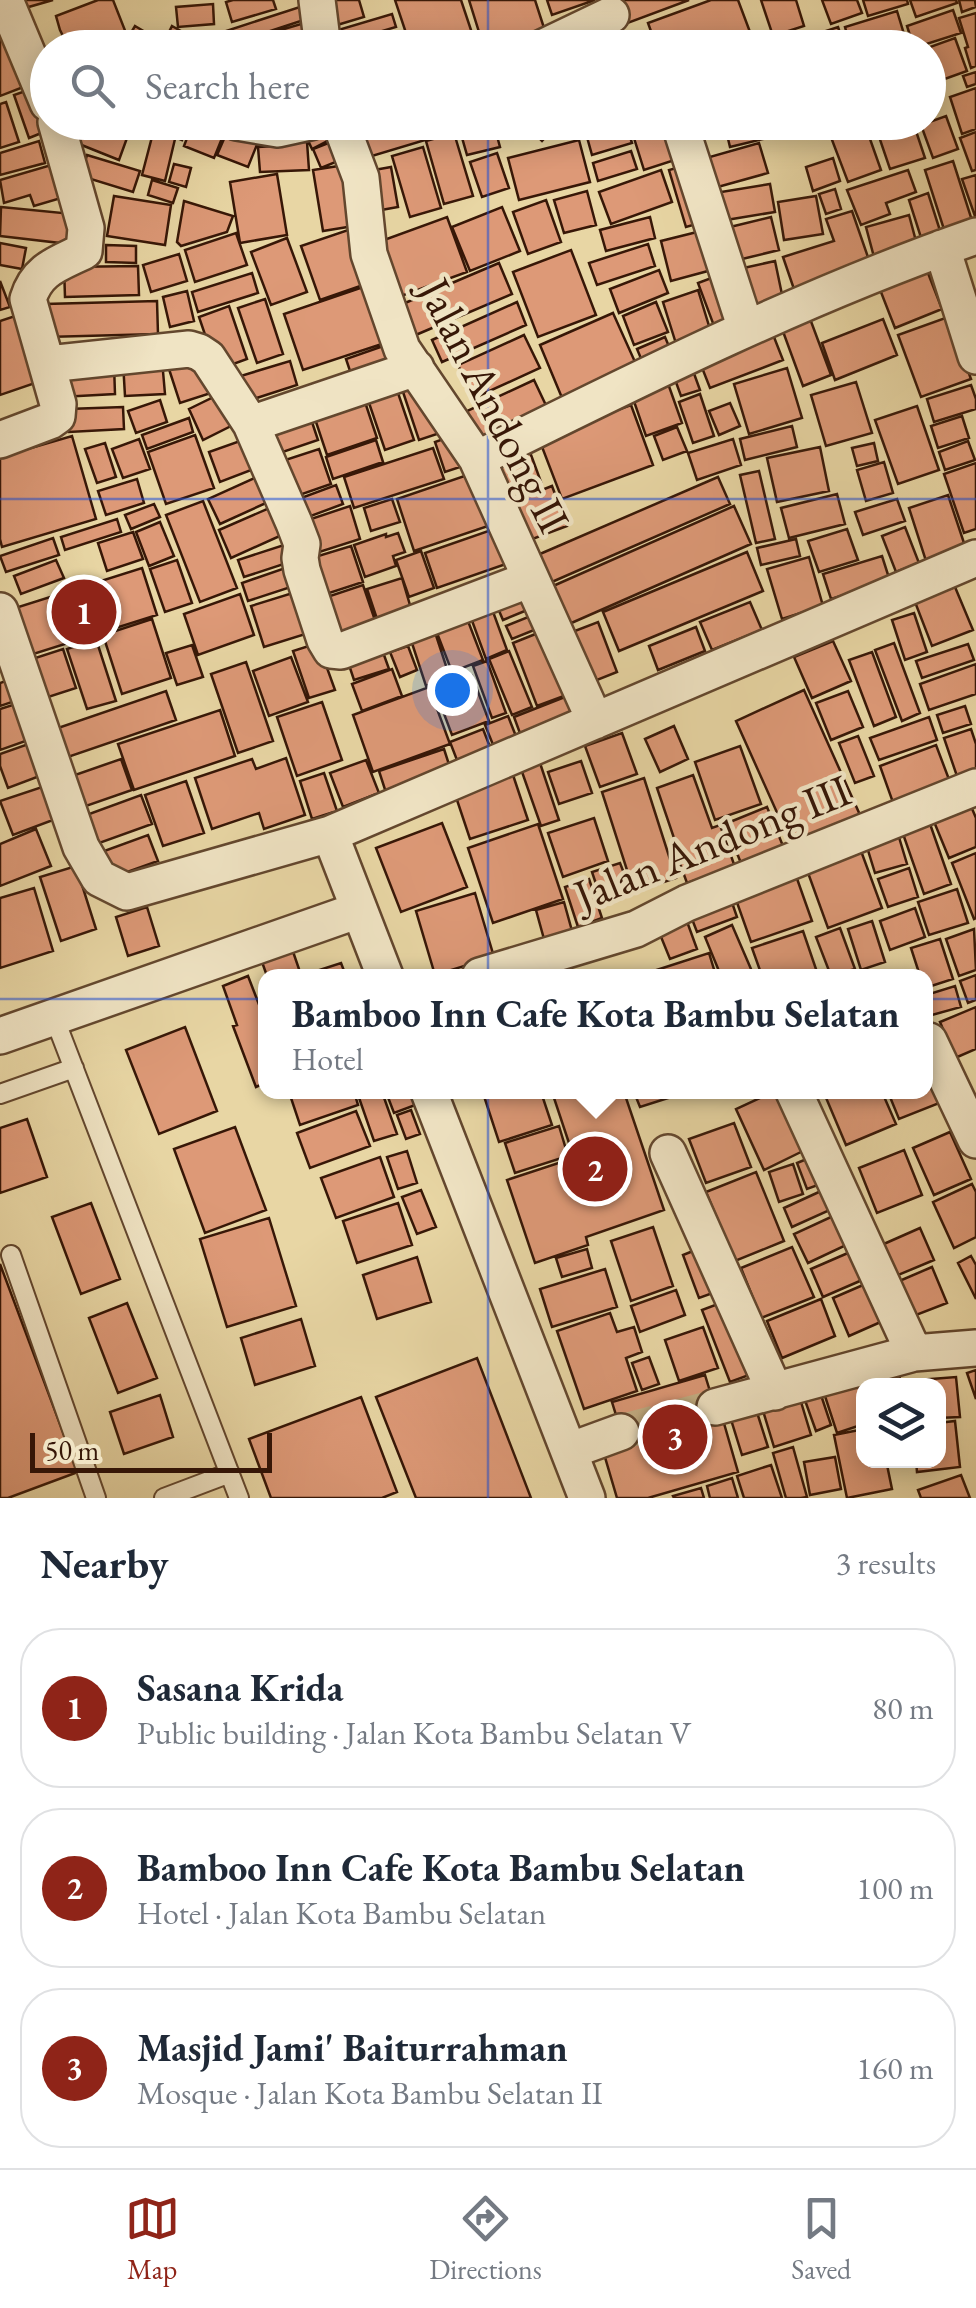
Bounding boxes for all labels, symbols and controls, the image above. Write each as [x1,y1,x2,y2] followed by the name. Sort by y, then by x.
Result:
[30,30,946,140] search box
[65,58,120,113] icon: search
[145,61,310,110] text: Search here
[404,265,584,542] street label: Jalan Andong II
[52,574,116,650] pin: 1
[427,665,478,716] your location
[562,760,859,925] street label: Jalan Andong III
[258,969,933,1099] popup
[291,989,900,1038] text: Bamboo Inn Cafe Kota Bambu Selatan
[291,1038,363,1080] text: Hotel
[562,1132,628,1206] pin: 2
[856,1378,946,1468] map controls
[856,1378,946,1468] button: layers
[642,1400,708,1474] pin: 3
[30,1428,272,1472] scale bar
[45,1432,99,1468] text: 50 m
[40,1536,169,1591] text: Nearby
[836,1542,936,1584] text: 3 results
[137,1663,344,1712] text: Sasana Krida
[66,1687,83,1729] text: 1
[872,1687,934,1729] text: 80 m
[137,1712,691,1754] text: Public building · Jalan Kota Bambu Selatan V
[137,1843,745,1892] text: Bamboo Inn Cafe Kota Bambu Selatan
[66,1867,83,1909] text: 2
[857,1867,934,1909] text: 100 m
[137,1892,546,1934] text: Hotel · Jalan Kota Bambu Selatan
[137,2023,568,2072] text: Masjid Jami' Baiturrahman
[66,2047,83,2089] text: 3
[857,2047,934,2089] text: 160 m
[137,2072,603,2114] text: Mosque · Jalan Kota Bambu Selatan II
[125,2191,180,2287] tab: Map
[429,2191,542,2287] tab: Directions
[791,2191,851,2287] tab: Saved

